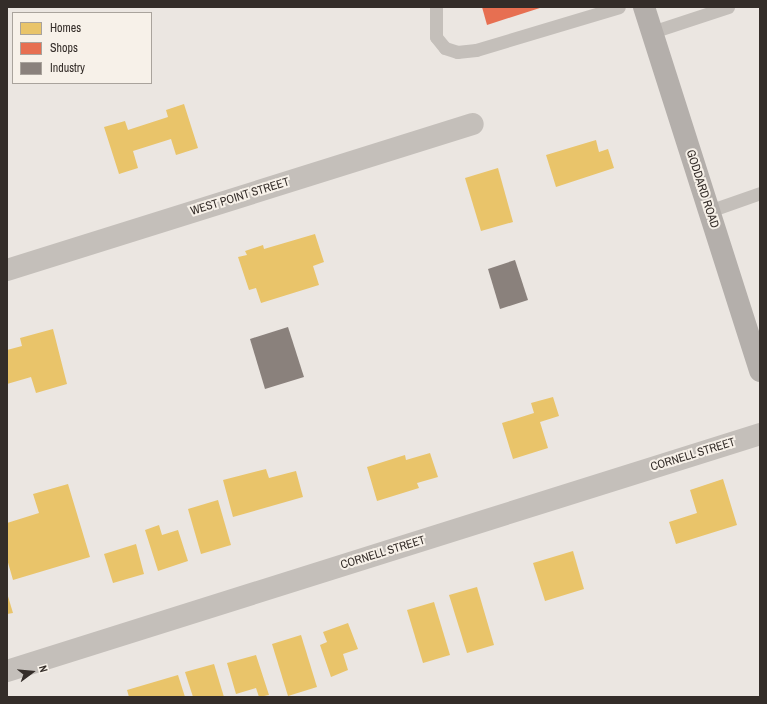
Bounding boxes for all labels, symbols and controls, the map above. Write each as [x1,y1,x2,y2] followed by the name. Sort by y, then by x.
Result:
[12,12,152,84] legend
[50,20,81,36] text: Homes
[50,40,78,56] text: Shops
[50,60,85,76] text: Industry
[683,148,721,230] street label: GODDARD ROAD
[189,175,291,219] street label: WEST POINT STREET
[649,435,737,475] street label: CORNELL STREET
[339,533,427,573] street label: CORNELL STREET
[12,652,52,692] north arrow
[36,664,51,674] text: N

